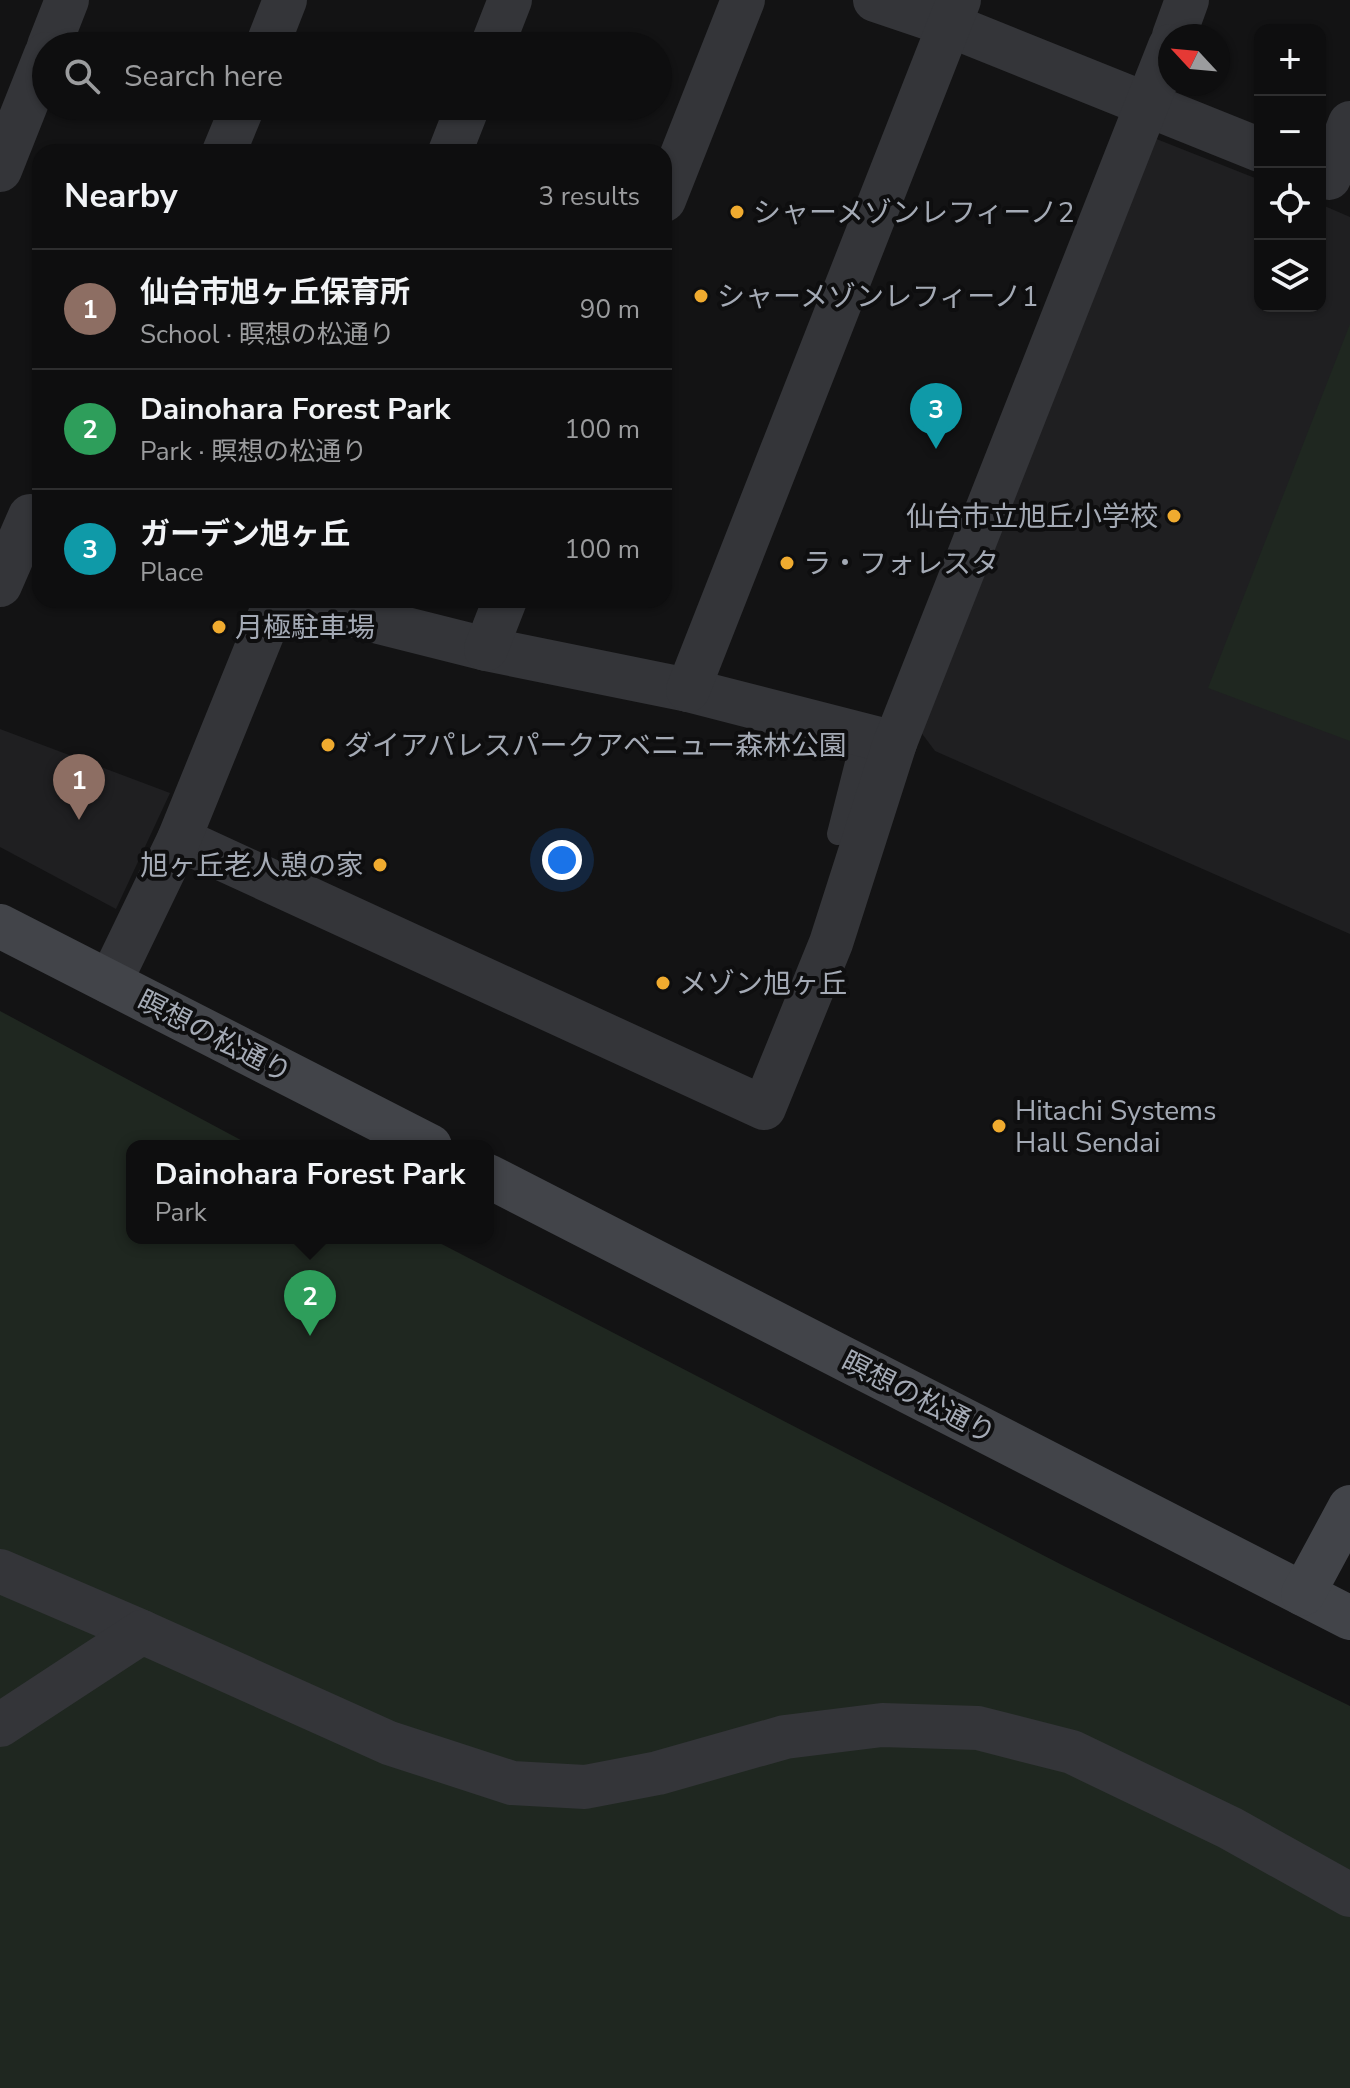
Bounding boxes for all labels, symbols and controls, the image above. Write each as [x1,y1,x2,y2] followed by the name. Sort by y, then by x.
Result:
[1158,24,1230,96] north arrow
[1254,24,1326,312] map controls
[1254,24,1326,96] button: +
[32,32,672,120] search box
[60,54,104,98] icon: search
[124,56,283,97] text: Search here
[1254,96,1326,168] button: −
[1254,168,1326,240] button: locate
[64,173,178,219] text: Nearby
[539,179,640,214] text: 3 results
[753,194,1074,232] place label: シャーメゾンレフィーノ2
[728,203,746,221] marker: シャーメゾンレフィーノ2
[1254,240,1326,312] button: layers
[140,272,410,313] text: 仙台市旭ヶ丘保育所
[717,278,1038,316] place label: シャーメゾンレフィーノ1
[692,287,710,305] marker: シャーメゾンレフィーノ1
[82,292,98,327] text: 1
[580,292,640,327] text: 90 m
[140,317,395,352] text: School · 瞑想の松通り
[910,383,962,449] pin: 3
[140,389,450,430] text: Dainohara Forest Park
[82,412,98,447] text: 2
[564,412,640,447] text: 100 m
[140,434,367,469] text: Park · 瞑想の松通り
[906,498,1158,536] place label: 仙台市立旭丘小学校
[1165,507,1183,525] marker: 仙台市立旭丘小学校
[140,514,350,555] text: ガーデン旭ヶ丘
[82,532,98,567] text: 3
[564,532,640,567] text: 100 m
[803,545,999,583] place label: ラ・フォレスタ
[778,554,796,572] marker: ラ・フォレスタ
[140,555,204,590] text: Place
[235,609,375,647] place label: 月極駐車場
[210,618,228,636] marker: 月極駐車場
[344,727,847,765] place label: ダイアパレスパークアベニュー森林公園
[319,736,337,754] marker: ダイアパレスパークアベニュー森林公園
[53,754,105,820] pin: 1
[542,840,582,880] your location
[140,847,364,885] place label: 旭ヶ丘老人憩の家
[371,856,389,874] marker: 旭ヶ丘老人憩の家
[679,965,847,1003] place label: メゾン旭ヶ丘
[654,974,672,992] marker: メゾン旭ヶ丘
[131,982,298,1092] street label: 瞑想の松通り
[1015,1092,1216,1162] place label: Hitachi Systems Hall Sendai
[990,1117,1008,1135] marker: Hitachi Systems Hall Sendai
[126,1140,494,1244] popup
[155,1154,465,1195] text: Dainohara Forest Park
[155,1195,207,1230] text: Park
[284,1270,336,1336] pin: 2
[835,1343,1002,1453] street label: 瞑想の松通り

